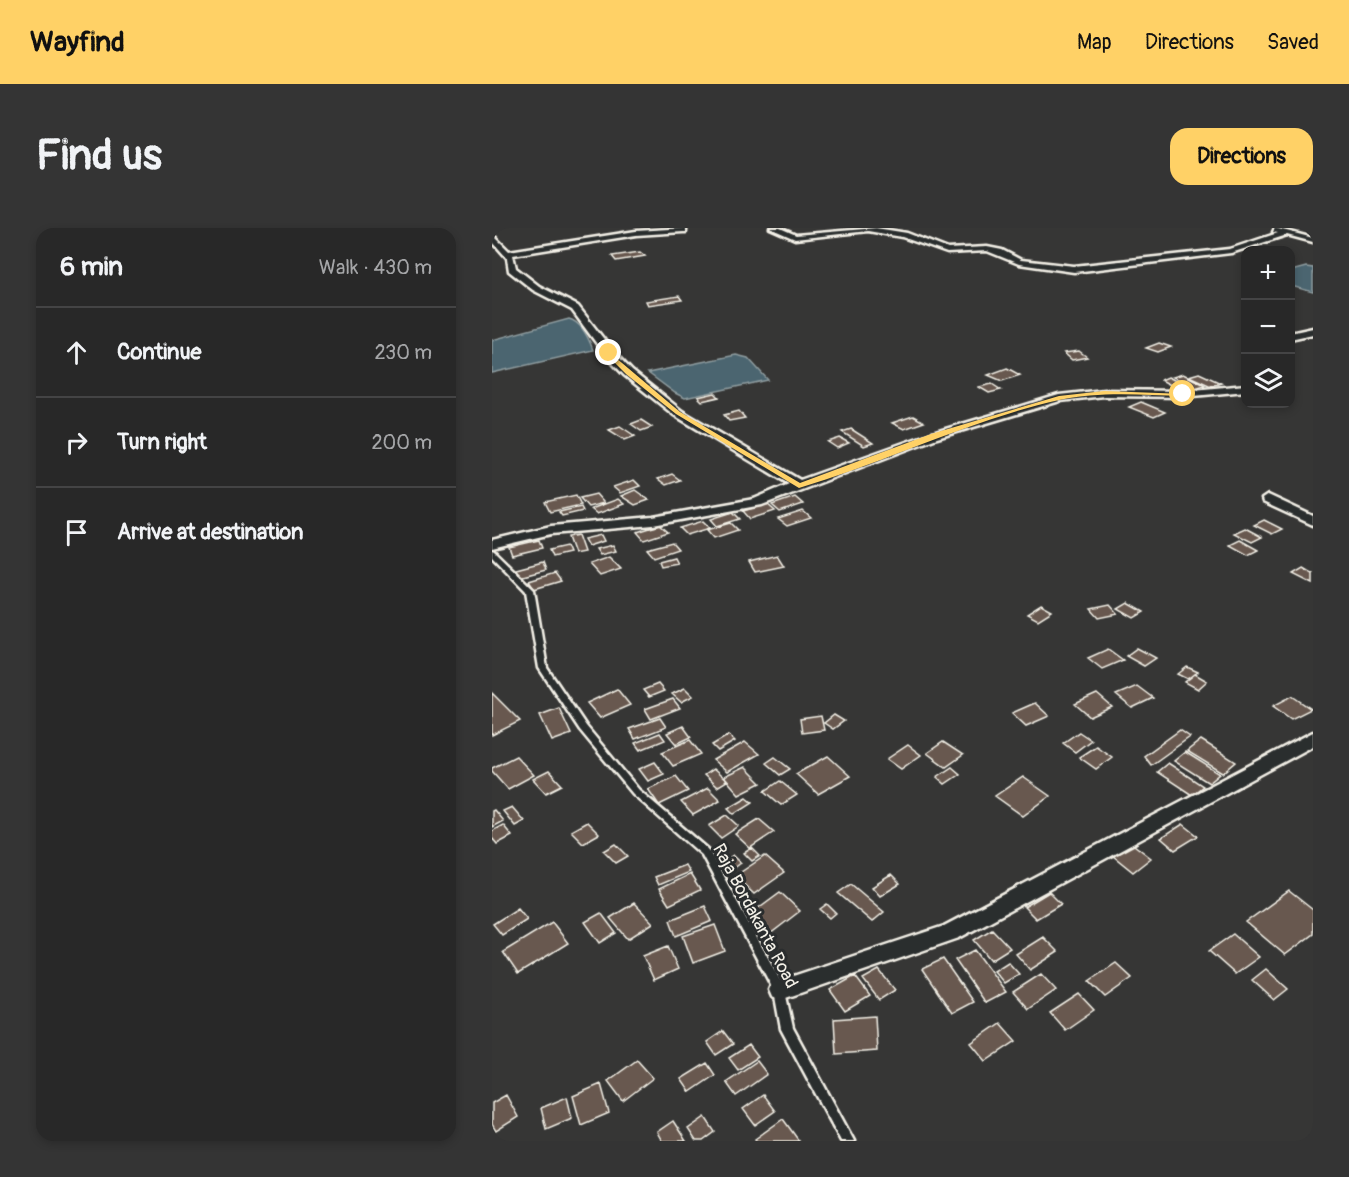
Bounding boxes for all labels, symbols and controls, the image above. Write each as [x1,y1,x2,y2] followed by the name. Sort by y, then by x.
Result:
[30,25,125,60] text: Wayfind
[1077,29,1112,56] text: Map
[1145,29,1234,56] text: Directions
[1267,29,1319,56] text: Saved
[1170,128,1313,185] button: Directions
[36,130,162,182] text: Find us
[1241,246,1295,408] map controls
[1241,246,1295,300] button: +
[60,251,123,283] text: 6 min
[319,255,432,280] text: Walk · 430 m
[1241,300,1295,354] button: −
[60,336,93,369] icon: ahead
[117,338,201,366] text: Continue
[595,339,621,365] route end
[375,340,432,365] text: 230 m
[1241,354,1295,408] button: layers
[1169,380,1195,406] route start
[60,426,93,459] icon: right
[117,428,207,456] text: Turn right
[371,430,432,455] text: 200 m
[60,516,93,549] icon: arrive
[117,518,303,546] text: Arrive at destination
[707,840,803,992] street label: Raja Bordakanta Road

